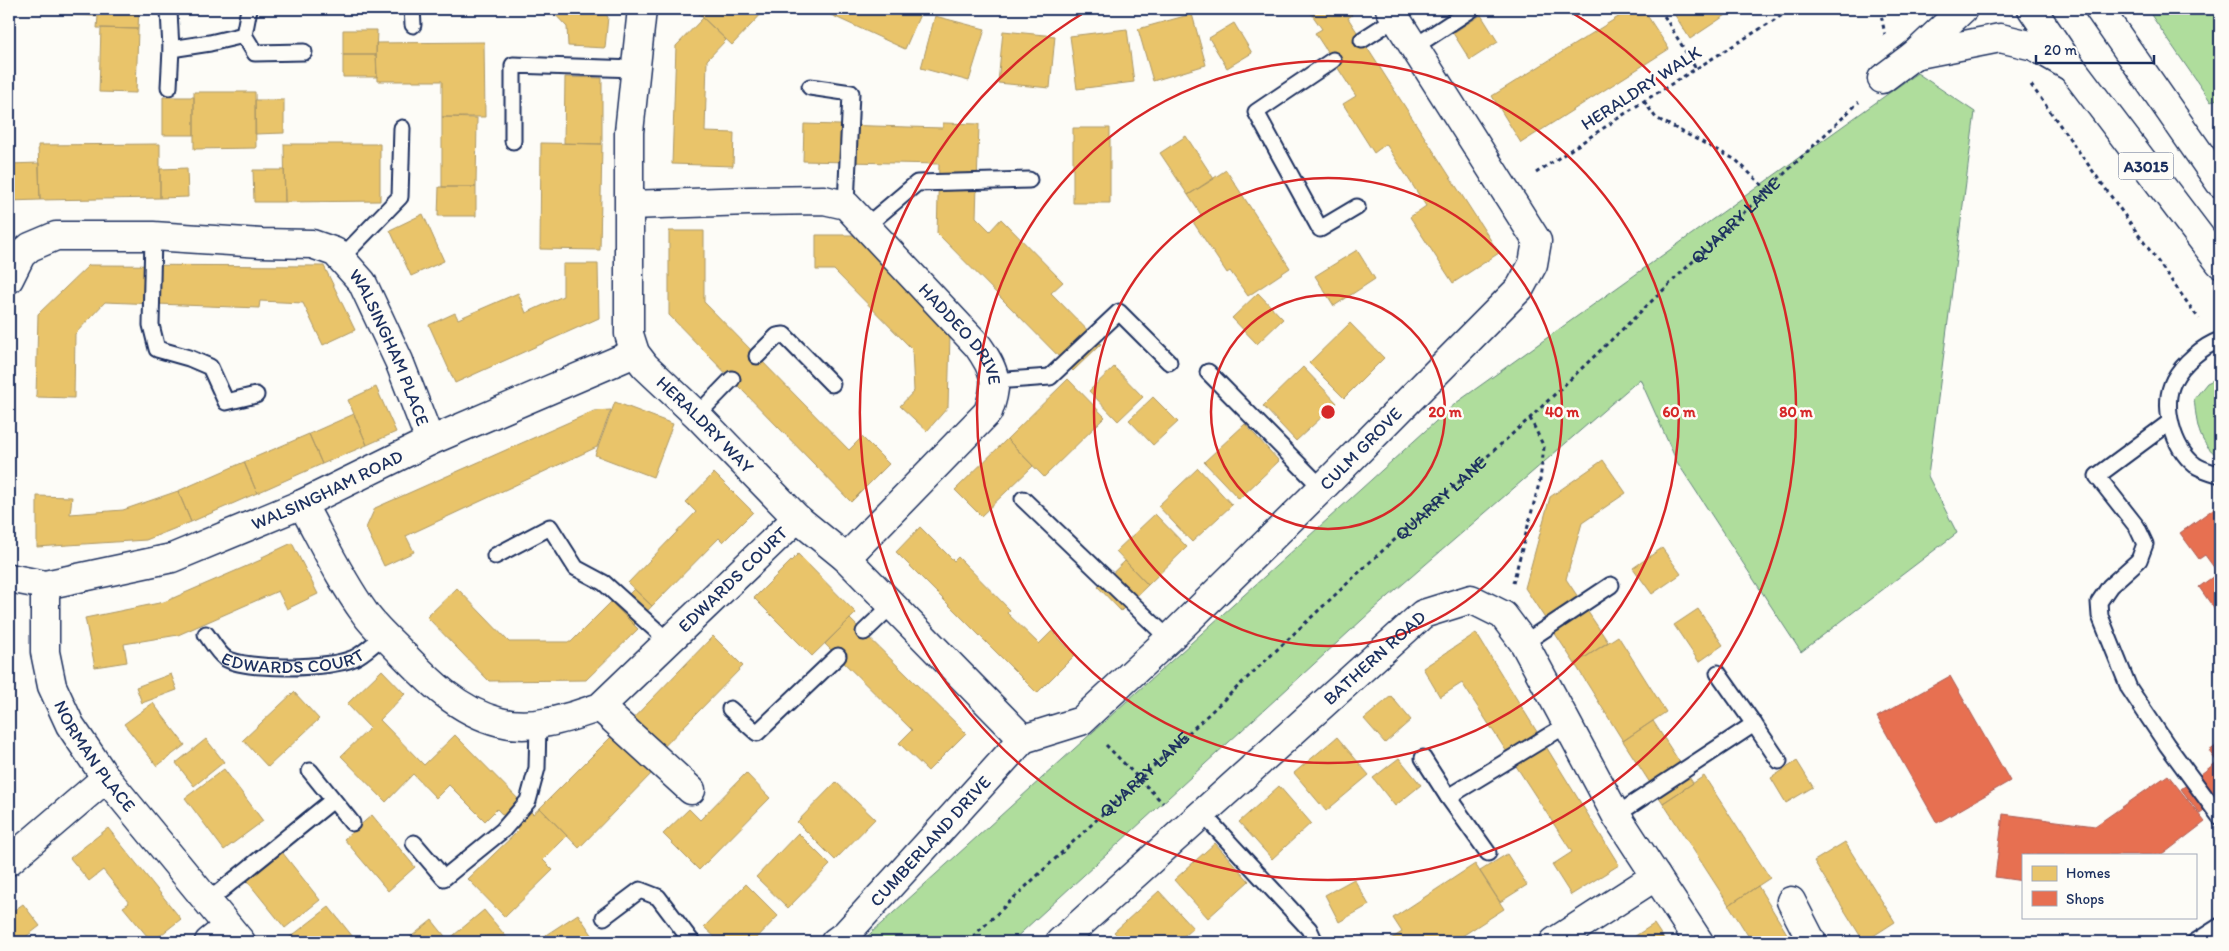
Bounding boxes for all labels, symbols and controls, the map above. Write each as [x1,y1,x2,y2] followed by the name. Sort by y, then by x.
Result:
[2036,32,2154,64] scale bar
[1577,41,1706,135] street label: HERALDRY WALK
[2044,41,2078,59] text: 20 m
[2118,153,2174,180] road number: A3015
[1686,173,1785,269] street label: QUARRY LANE
[344,264,434,429] street label: WALSINGHAM PLACE
[914,278,1006,386] street label: HADDEO DRIVE
[652,371,759,478] street label: HERALDRY WAY
[1315,403,1406,495] street label: CULM GROVE
[1319,403,1337,421] centre of rings
[1428,403,1462,421] text: 20 m
[1545,403,1580,421] text: 40 m
[1662,403,1696,421] text: 60 m
[1779,403,1813,421] text: 80 m
[248,445,407,535] street label: WALSINGHAM ROAD
[1390,451,1491,545] street label: QUARRY LANE
[674,522,792,637] street label: EDWARDS COURT
[1319,606,1430,710] street label: BATHERN ROAD
[218,644,368,678] street label: EDWARDS COURT
[49,697,140,816] street label: NORMAN PLACE
[1095,727,1194,822] street label: QUARRY LANE
[865,771,995,911] street label: CUMBERLAND DRIVE
[2022,854,2196,918] legend
[2066,864,2111,882] text: Homes
[2066,890,2105,908] text: Shops

